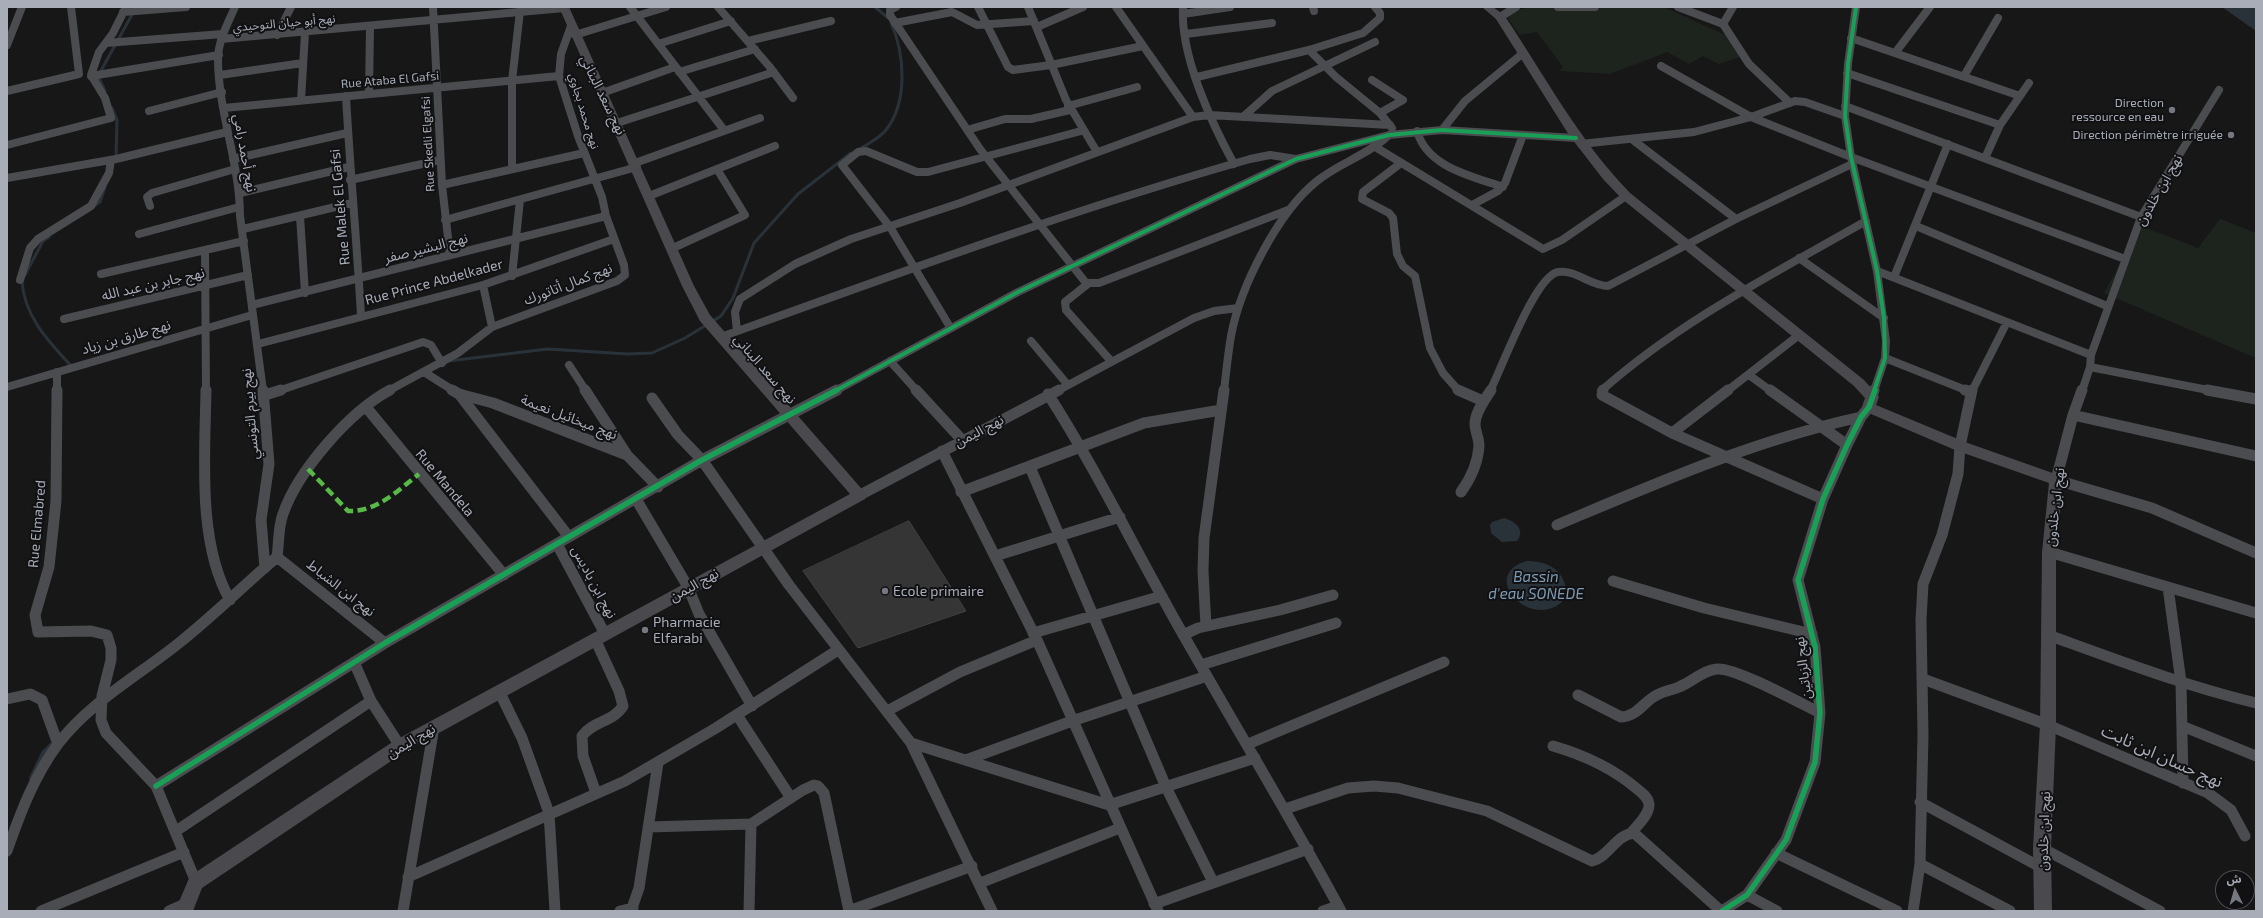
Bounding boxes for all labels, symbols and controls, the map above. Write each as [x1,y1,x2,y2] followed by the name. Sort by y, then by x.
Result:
[232,11,336,35] street label: نهج أبو حيان التوحيدي
[576,52,630,138] street label: نهج سعد البناني
[340,69,440,91] street label: Rue Ataba El Gafsi
[566,71,602,151] street label: نهج محمد بجاوي
[418,96,438,192] street label: Rue Skedli Elgafsi
[2072,96,2164,124] place label: Direction ressource en eau
[2167,105,2177,115] marker: Direction ressource en eau
[230,113,260,193] street label: نهج أحمد رامي
[2073,128,2223,142] place label: Direction périmètre irriguée
[2226,130,2236,140] marker: Direction périmètre irriguée
[327,148,353,266] street label: Rue Malek El Gafsi
[2132,151,2186,229] street label: نهج ابن خلدون
[382,229,470,267] street label: نهج البشير صفر
[363,255,505,309] street label: Rue Prince Abdelkader
[521,259,615,309] street label: نهج كمال أتاتورك
[100,264,206,304] street label: نهج جابر بن عبد الله
[79,316,173,358] street label: نهج طارق بن زياد
[730,331,800,407] street label: نهج سعد البناني
[238,368,262,460] street label: نهج بيرم التونسي
[518,391,620,443] street label: نهج ميخائيل نعيمة
[951,411,1007,451] street label: نهج اليمن
[412,446,478,520] street label: Rue Mandela
[2042,467,2068,547] street label: نهج ابن خلدون
[25,479,49,569] street label: Rue Elmabred
[568,543,620,621] street label: نهج ابن باديس
[303,556,379,620] street label: نهج ابن الشباط
[666,565,722,605] street label: نهج اليمن
[1488,568,1584,603] water label: Bassin d'eau SONEDE
[893,583,984,599] place label: Ecole primaire
[880,586,890,596] marker: Ecole primaire
[653,614,720,646] place label: Pharmacie Elfarabi
[640,625,650,635] marker: Pharmacie Elfarabi
[1791,636,1815,700] street label: نهج الزياتين
[384,720,438,762] street label: نهج اليمن
[2098,720,2226,792] street label: نهج حسان ابن ثابت
[2034,791,2054,871] street label: نهج ابن خلدون
[2215,870,2255,910] north arrow
[2226,871,2242,886] text: ش

